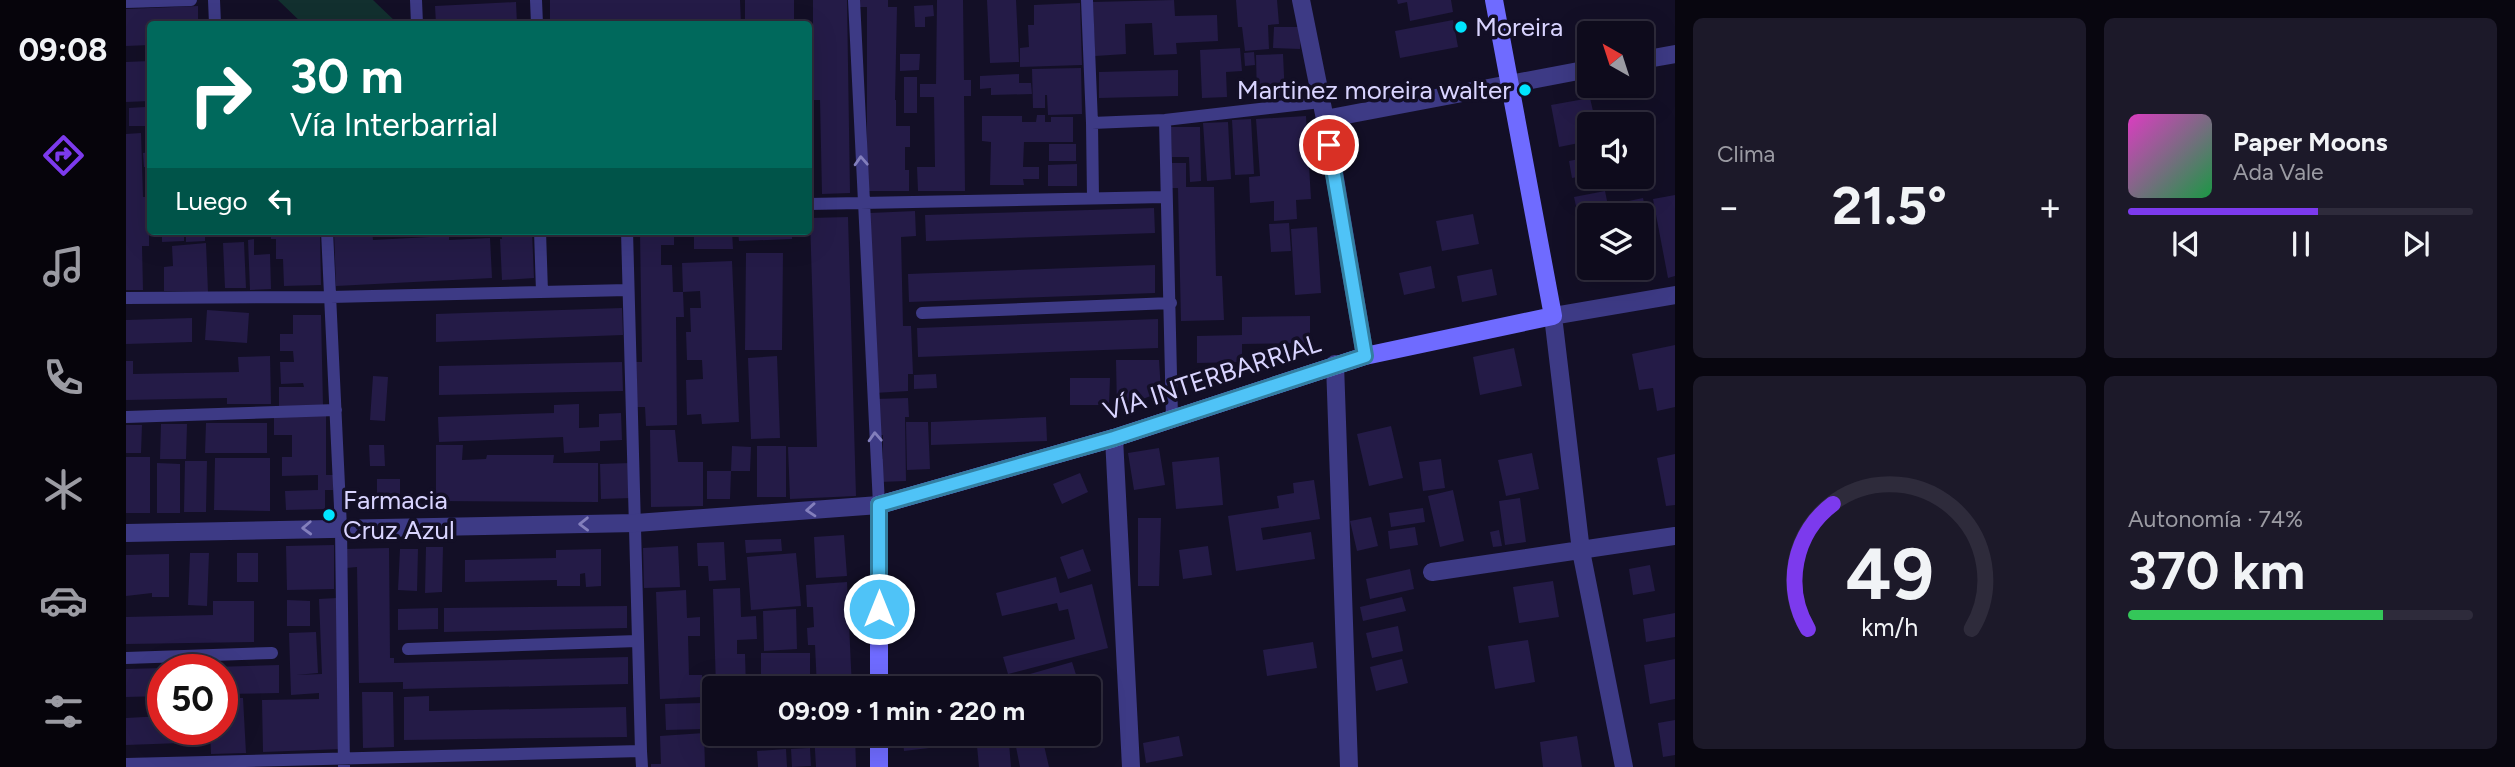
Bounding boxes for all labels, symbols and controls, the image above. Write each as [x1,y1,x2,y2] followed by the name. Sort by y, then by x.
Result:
[1475,11,1563,43] place label: Moreira
[1453,19,1469,35] marker: Moreira
[1577,21,1654,98] north arrow
[1577,21,1654,280] map controls
[18,31,108,69] text: 09:08
[290,46,403,105] text: 30 m
[175,49,266,140] icon: right
[1237,74,1511,106] place label: Martinez moreira walter
[1517,82,1533,98] marker: Martinez moreira walter
[290,106,498,144] text: Vía Interbarrial
[1577,112,1654,189] button: sound
[1299,115,1359,175] pin
[1310,126,1348,164] icon: arrive
[2233,126,2388,158] text: Paper Moons
[39,131,88,180] icon: directions
[1717,140,1775,168] text: Clima
[854,155,869,166] one-way arrow
[2233,158,2324,186] text: Ada Vale
[1832,175,1947,237] text: 21.5°
[262,182,300,220] icon: left
[1717,184,1741,230] text: −
[2038,184,2062,230] text: +
[175,185,248,217] text: Luego
[1577,203,1654,280] button: layers
[2167,225,2205,263] icon: previous
[2282,225,2320,263] icon: pause
[2397,225,2435,263] icon: next
[39,242,88,291] icon: music
[1099,327,1325,427] street label: VÍA INTERBARRIAL
[39,353,88,402] icon: phone
[868,431,883,442] one-way arrow
[39,465,88,514] icon: climate
[343,484,455,546] place label: Farmacia Cruz Azul
[805,502,816,517] one-way arrow
[2128,505,2303,533] text: Autonomía · 74%
[321,507,337,523] marker: Farmacia Cruz Azul
[578,516,589,532] one-way arrow
[302,521,313,536] one-way arrow
[1845,530,1934,617] text: 49
[2128,540,2305,602] text: 370 km
[842,572,916,646] position arrow
[39,576,88,625] icon: car
[1861,611,1918,641] text: km/h
[147,654,238,745] speed limit sign: 50
[39,687,88,736] icon: filters
[778,695,1025,727] text: 09:09 · 1 min · 220 m

